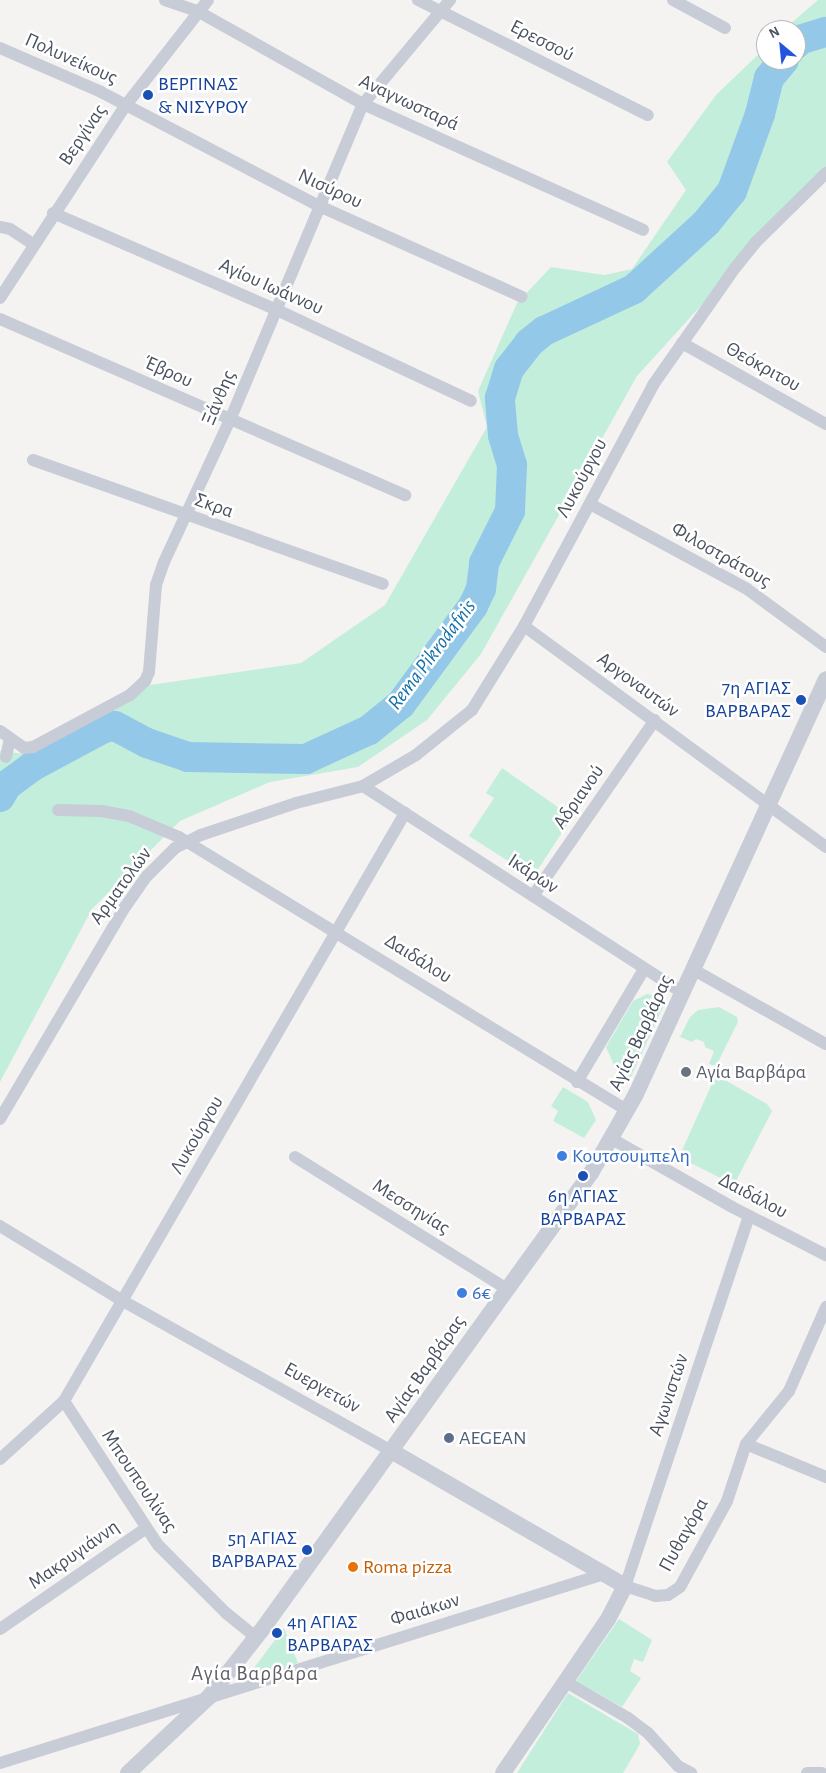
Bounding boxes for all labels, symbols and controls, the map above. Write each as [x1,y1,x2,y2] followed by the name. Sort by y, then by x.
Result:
[506,15,578,67] street label: Ερεσσού
[756,20,806,70] north arrow
[767,24,782,41] text: N
[21,28,121,90] street label: Πολυνείκους
[355,69,463,137] street label: Αναγνωσταρά
[158,72,248,119] place label: ΒΕΡΓΙΝΑΣ & ΝΙΣΥΡΟΥ
[142,89,154,101] marker: ΒΕΡΓΙΝΑΣ & ΝΙΣΥΡΟΥ
[54,100,112,170] street label: Βεργίνας
[294,164,366,214] street label: Νισύρου
[215,253,327,321] street label: Αγίου Ιωάννου
[721,337,805,397] street label: Θεόκριτου
[140,351,196,393] street label: Έβρου
[197,367,241,429] street label: Ξάνθης
[551,434,613,522] street label: Λυκούργου
[191,488,237,524] street label: Σκρα
[667,517,775,593] street label: Φιλοστράτους
[383,595,481,715] water label: Rema Pikrodafnis
[592,647,684,723] street label: Αργοναυτών
[705,676,791,723] place label: 7η ΑΓΙΑΣ ΒΑΡΒΑΡΑΣ
[795,694,807,706] marker: 7η ΑΓΙΑΣ ΒΑΡΒΑΡΑΣ
[548,760,610,834] street label: Αδριανού
[85,843,157,929] street label: Αρματολών
[503,849,563,899] street label: Ικάρων
[380,929,456,989] street label: Δαιδάλου
[604,971,678,1095] street label: Αγίας Βαρβάρας
[696,1060,806,1084] place label: Αγία Βαρβάρα
[680,1066,692,1078] marker: Αγία Βαρβάρα
[165,1092,229,1178] street label: Λυκούργου
[572,1144,690,1168] place label: Κουτσουμπελη
[556,1150,568,1162] marker: Κουτσουμπελη
[714,1168,792,1224] street label: Δαιδάλου
[577,1170,589,1182] marker: 6η ΑΓΙΑΣ ΒΑΡΒΑΡΑΣ
[368,1174,454,1240] street label: Μεσσηνίας
[540,1184,626,1231] place label: 6η ΑΓΙΑΣ ΒΑΡΒΑΡΑΣ
[472,1281,491,1305] place label: 6€
[456,1287,468,1299] marker: 6€
[379,1311,471,1427] street label: Αγίας Βαρβάρας
[644,1351,694,1439] street label: Αγωνιστών
[280,1357,364,1419] street label: Ευεργετών
[96,1425,182,1537] street label: Μπουπουλίνας
[459,1426,527,1450] place label: AEGEAN
[443,1432,455,1444] marker: AEGEAN
[654,1494,714,1576] street label: Πυθαγόρα
[24,1515,124,1595] street label: Μακρυγιάννη
[211,1526,297,1573] place label: 5η ΑΓΙΑΣ ΒΑΡΒΑΡΑΣ
[301,1544,313,1556] marker: 5η ΑΓΙΑΣ ΒΑΡΒΑΡΑΣ
[363,1555,452,1579] place label: Roma pizza
[347,1561,359,1573] marker: Roma pizza
[387,1588,463,1632] street label: Φαιάκων
[287,1610,373,1657] place label: 4η ΑΓΙΑΣ ΒΑΡΒΑΡΑΣ
[271,1627,283,1639] marker: 4η ΑΓΙΑΣ ΒΑΡΒΑΡΑΣ
[190,1661,320,1687] district label: Αγία Βαρβάρα

